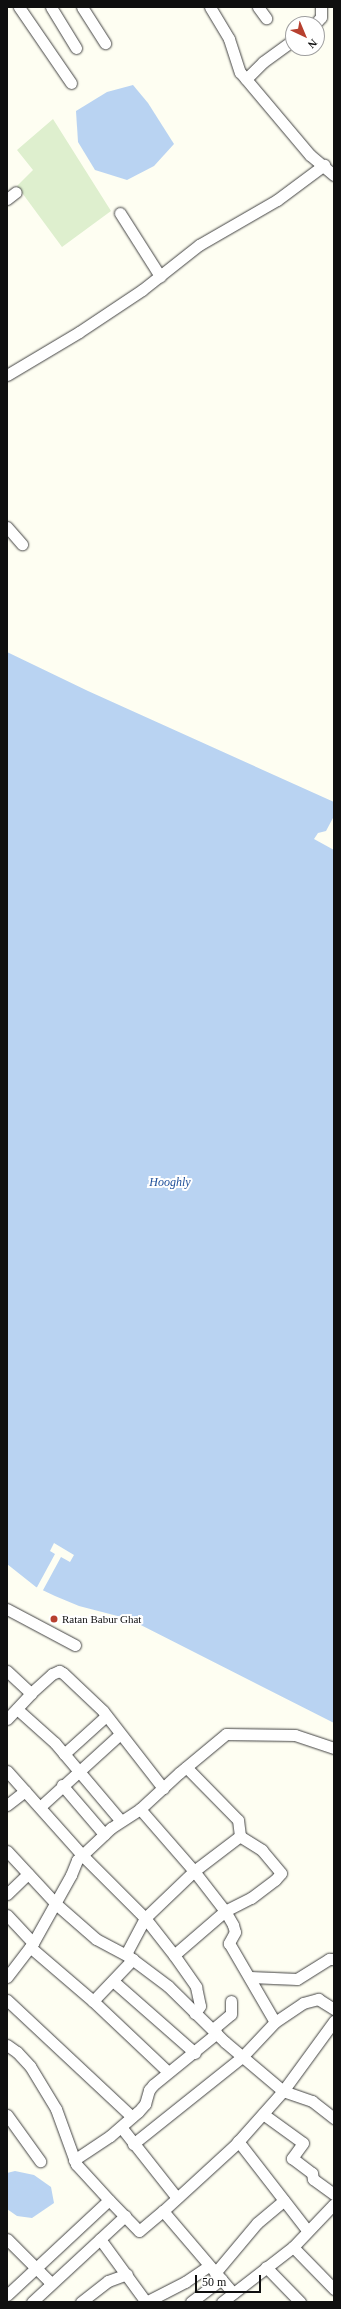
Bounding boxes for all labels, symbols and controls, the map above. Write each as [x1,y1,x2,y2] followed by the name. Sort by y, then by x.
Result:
[285,16,325,56] north arrow
[306,37,320,51] text: N
[149,1176,191,1190] water label: Hooghly
[62,1612,141,1626] place label: Ratan Babur Ghat
[49,1614,59,1624] marker: Ratan Babur Ghat
[197,2267,263,2293] scale bar
[202,2275,226,2289] text: 50 m

